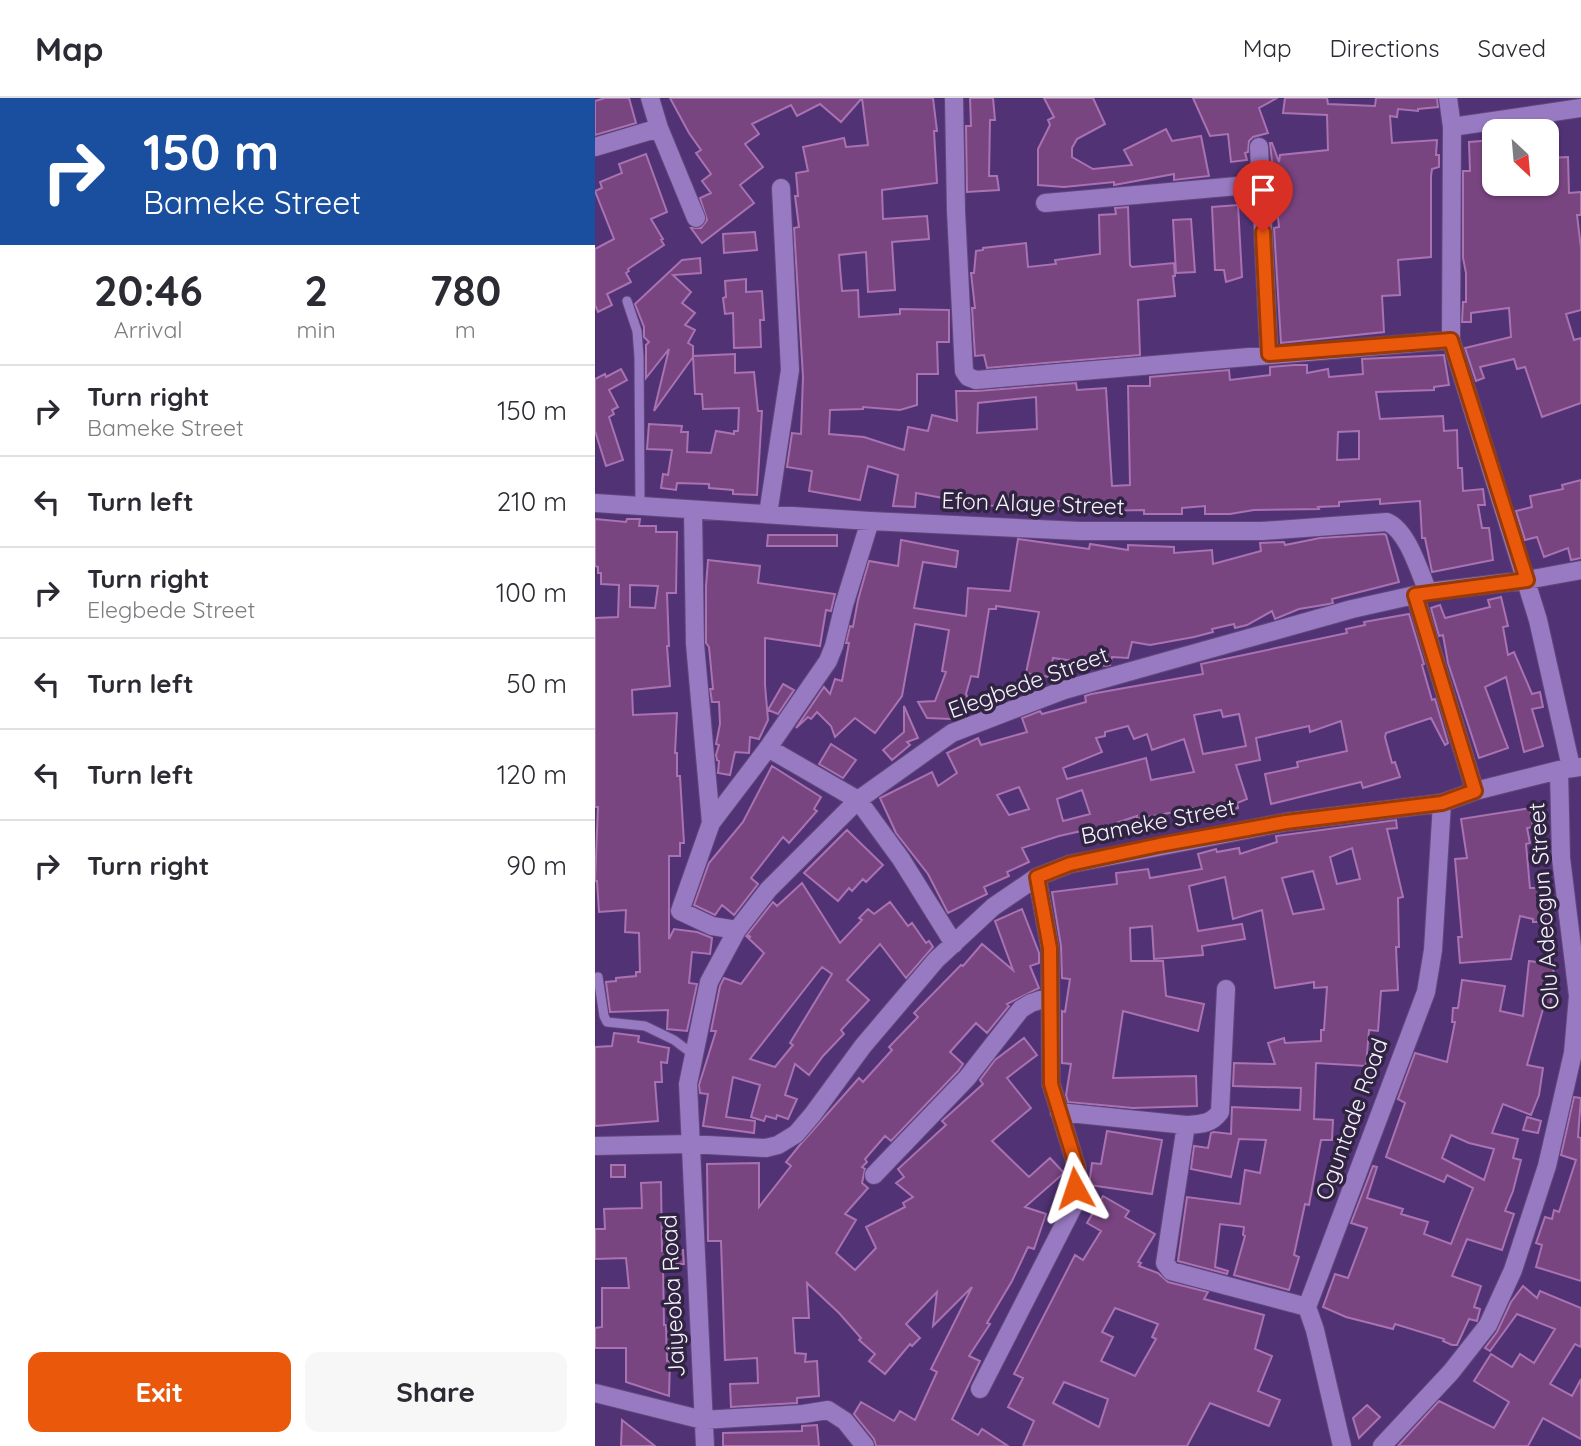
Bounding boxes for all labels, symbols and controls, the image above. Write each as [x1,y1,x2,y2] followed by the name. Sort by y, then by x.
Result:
[35,28,103,69] text: Map
[1243,33,1292,63] text: Map
[1330,33,1440,63] text: Directions
[1478,33,1546,63] text: Saved
[1482,119,1559,196] north arrow
[1482,119,1559,196] map controls
[143,121,279,182] text: 150 m
[28,126,119,217] icon: right
[1233,160,1293,232] pin
[1244,171,1282,209] icon: arrive
[143,182,361,222] text: Bameke Street
[94,264,203,317] text: 20:46
[304,264,328,317] text: 2
[429,264,501,317] text: 780
[114,315,183,344] text: Arrival
[296,315,336,344] text: min
[455,315,476,344] text: m
[87,380,209,413] text: Turn right
[28,392,66,430] icon: right
[497,394,567,427] text: 150 m
[87,413,244,442] text: Bameke Street
[28,483,66,521] icon: left
[87,485,194,518] text: Turn left
[497,485,567,518] text: 210 m
[941,485,1125,521] street label: Efon Alaye Street
[87,562,209,595] text: Turn right
[28,574,66,612] icon: right
[496,576,567,609] text: 100 m
[87,595,255,624] text: Elegbede Street
[944,640,1112,724] street label: Elegbede Street
[28,665,66,703] icon: left
[87,667,194,700] text: Turn left
[507,667,567,700] text: 50 m
[28,756,66,794] icon: left
[87,758,194,791] text: Turn left
[497,758,567,791] text: 120 m
[1078,792,1238,850] street label: Bameke Street
[1521,801,1565,1011] street label: Olu Adeogun Street
[28,847,66,885] icon: right
[87,849,209,882] text: Turn right
[506,849,567,882] text: 90 m
[1308,1034,1394,1204] street label: Oguntade Road
[1038,1151,1112,1225] position arrow
[653,1214,691,1378] street label: Jaiyeoba Road
[28,1352,291,1432] button: Exit
[305,1352,567,1432] button: Share

